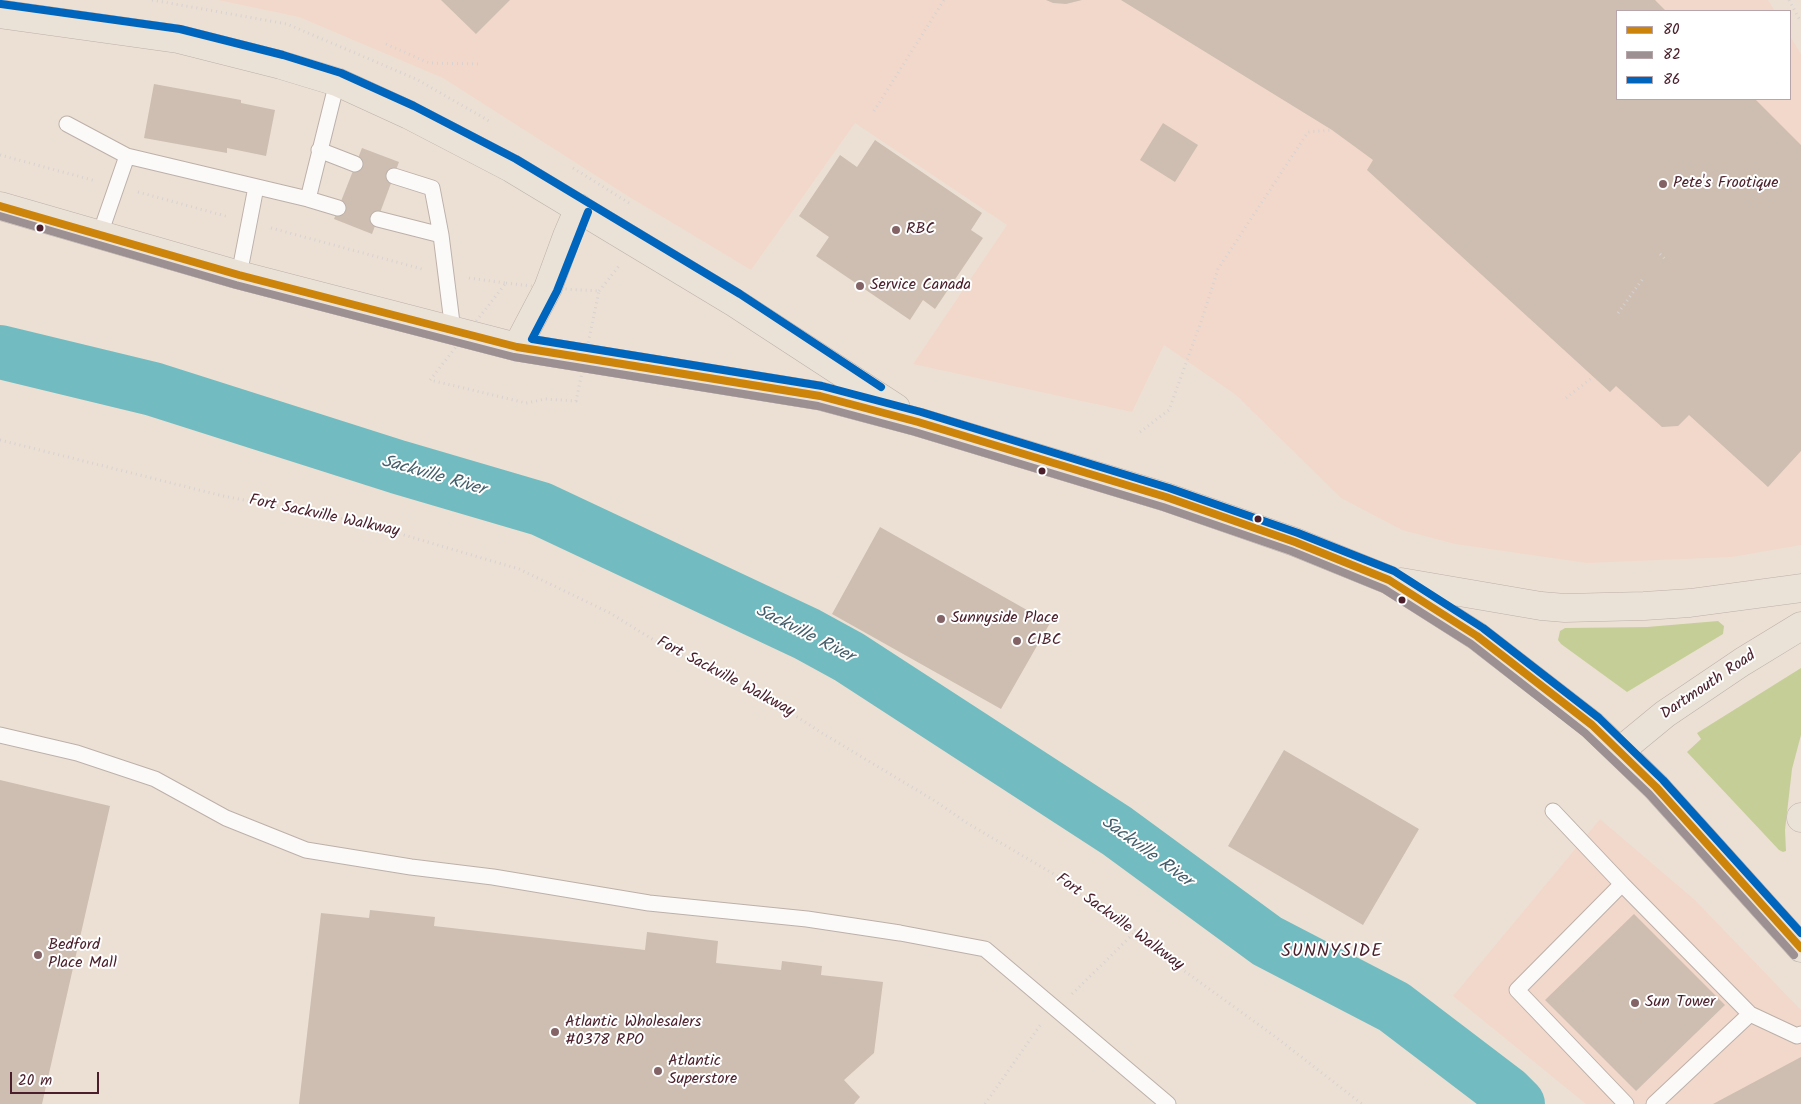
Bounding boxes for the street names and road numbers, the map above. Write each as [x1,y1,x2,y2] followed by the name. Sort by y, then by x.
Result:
[247,492,401,542] street label: Fort Sackville Walkway
[653,634,797,722] street label: Fort Sackville Walkway
[1658,647,1760,725] street label: Dartmouth Road
[1051,870,1187,976] street label: Fort Sackville Walkway

